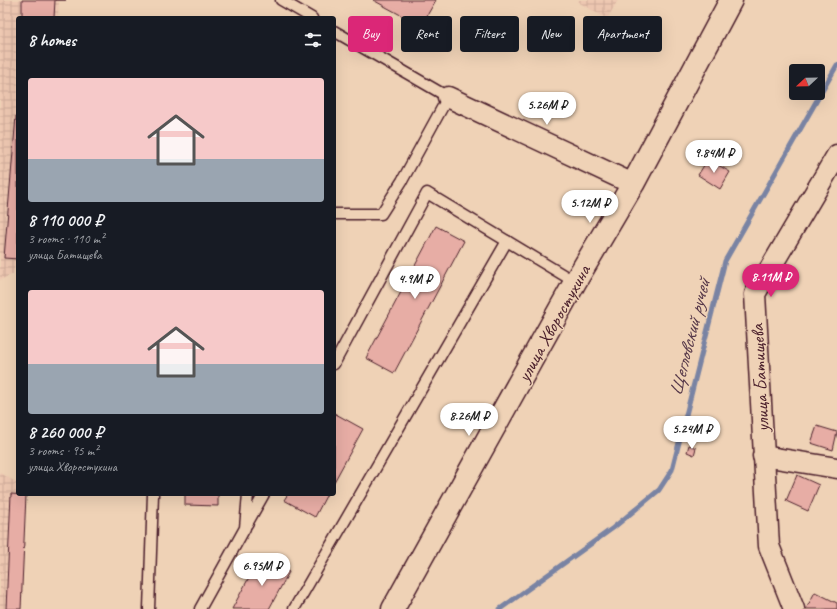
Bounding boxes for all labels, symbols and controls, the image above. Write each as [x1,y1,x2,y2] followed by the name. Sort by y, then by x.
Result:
[348,16,393,52] chip: Buy
[401,16,452,52] chip: Rent
[460,16,519,52] chip: Filters
[527,16,575,52] chip: New
[583,16,662,52] chip: Apartment
[302,29,324,51] icon: filters
[28,30,76,51] text: 8 homes
[789,64,825,100] north arrow
[789,64,825,100] map controls
[510,92,584,126] pin: 5.26M ₽
[527,97,567,113] text: 5.26M ₽
[140,104,212,176] icon: home
[677,140,751,174] pin: 9.84M ₽
[694,145,734,161] text: 9.84M ₽
[553,190,627,224] pin: 5.12M ₽
[570,195,610,211] text: 5.12M ₽
[28,210,103,231] text: 8 110 000 ₽
[28,231,104,247] text: 3 rooms · 110 m²
[28,247,102,263] text: улица Батищева
[511,260,597,387] street label: улица Хворостухина
[734,264,808,298] pin: 8.11M ₽
[382,266,448,300] pin: 4.9M ₽
[751,269,791,285] text: 8.11M ₽
[398,271,432,287] text: 4.9M ₽
[663,273,717,398] water label: Щегловский ручей
[140,316,212,388] icon: home
[745,322,775,433] street label: улица Батищева
[432,403,506,437] pin: 8.26M ₽
[449,408,489,424] text: 8.26M ₽
[655,416,729,450] pin: 5.24M ₽
[672,421,712,437] text: 5.24M ₽
[28,422,103,443] text: 8 260 000 ₽
[28,443,98,459] text: 3 rooms · 95 m²
[28,459,117,475] text: улица Хворостухина
[225,553,299,587] pin: 6.95M ₽
[242,558,282,574] text: 6.95M ₽

